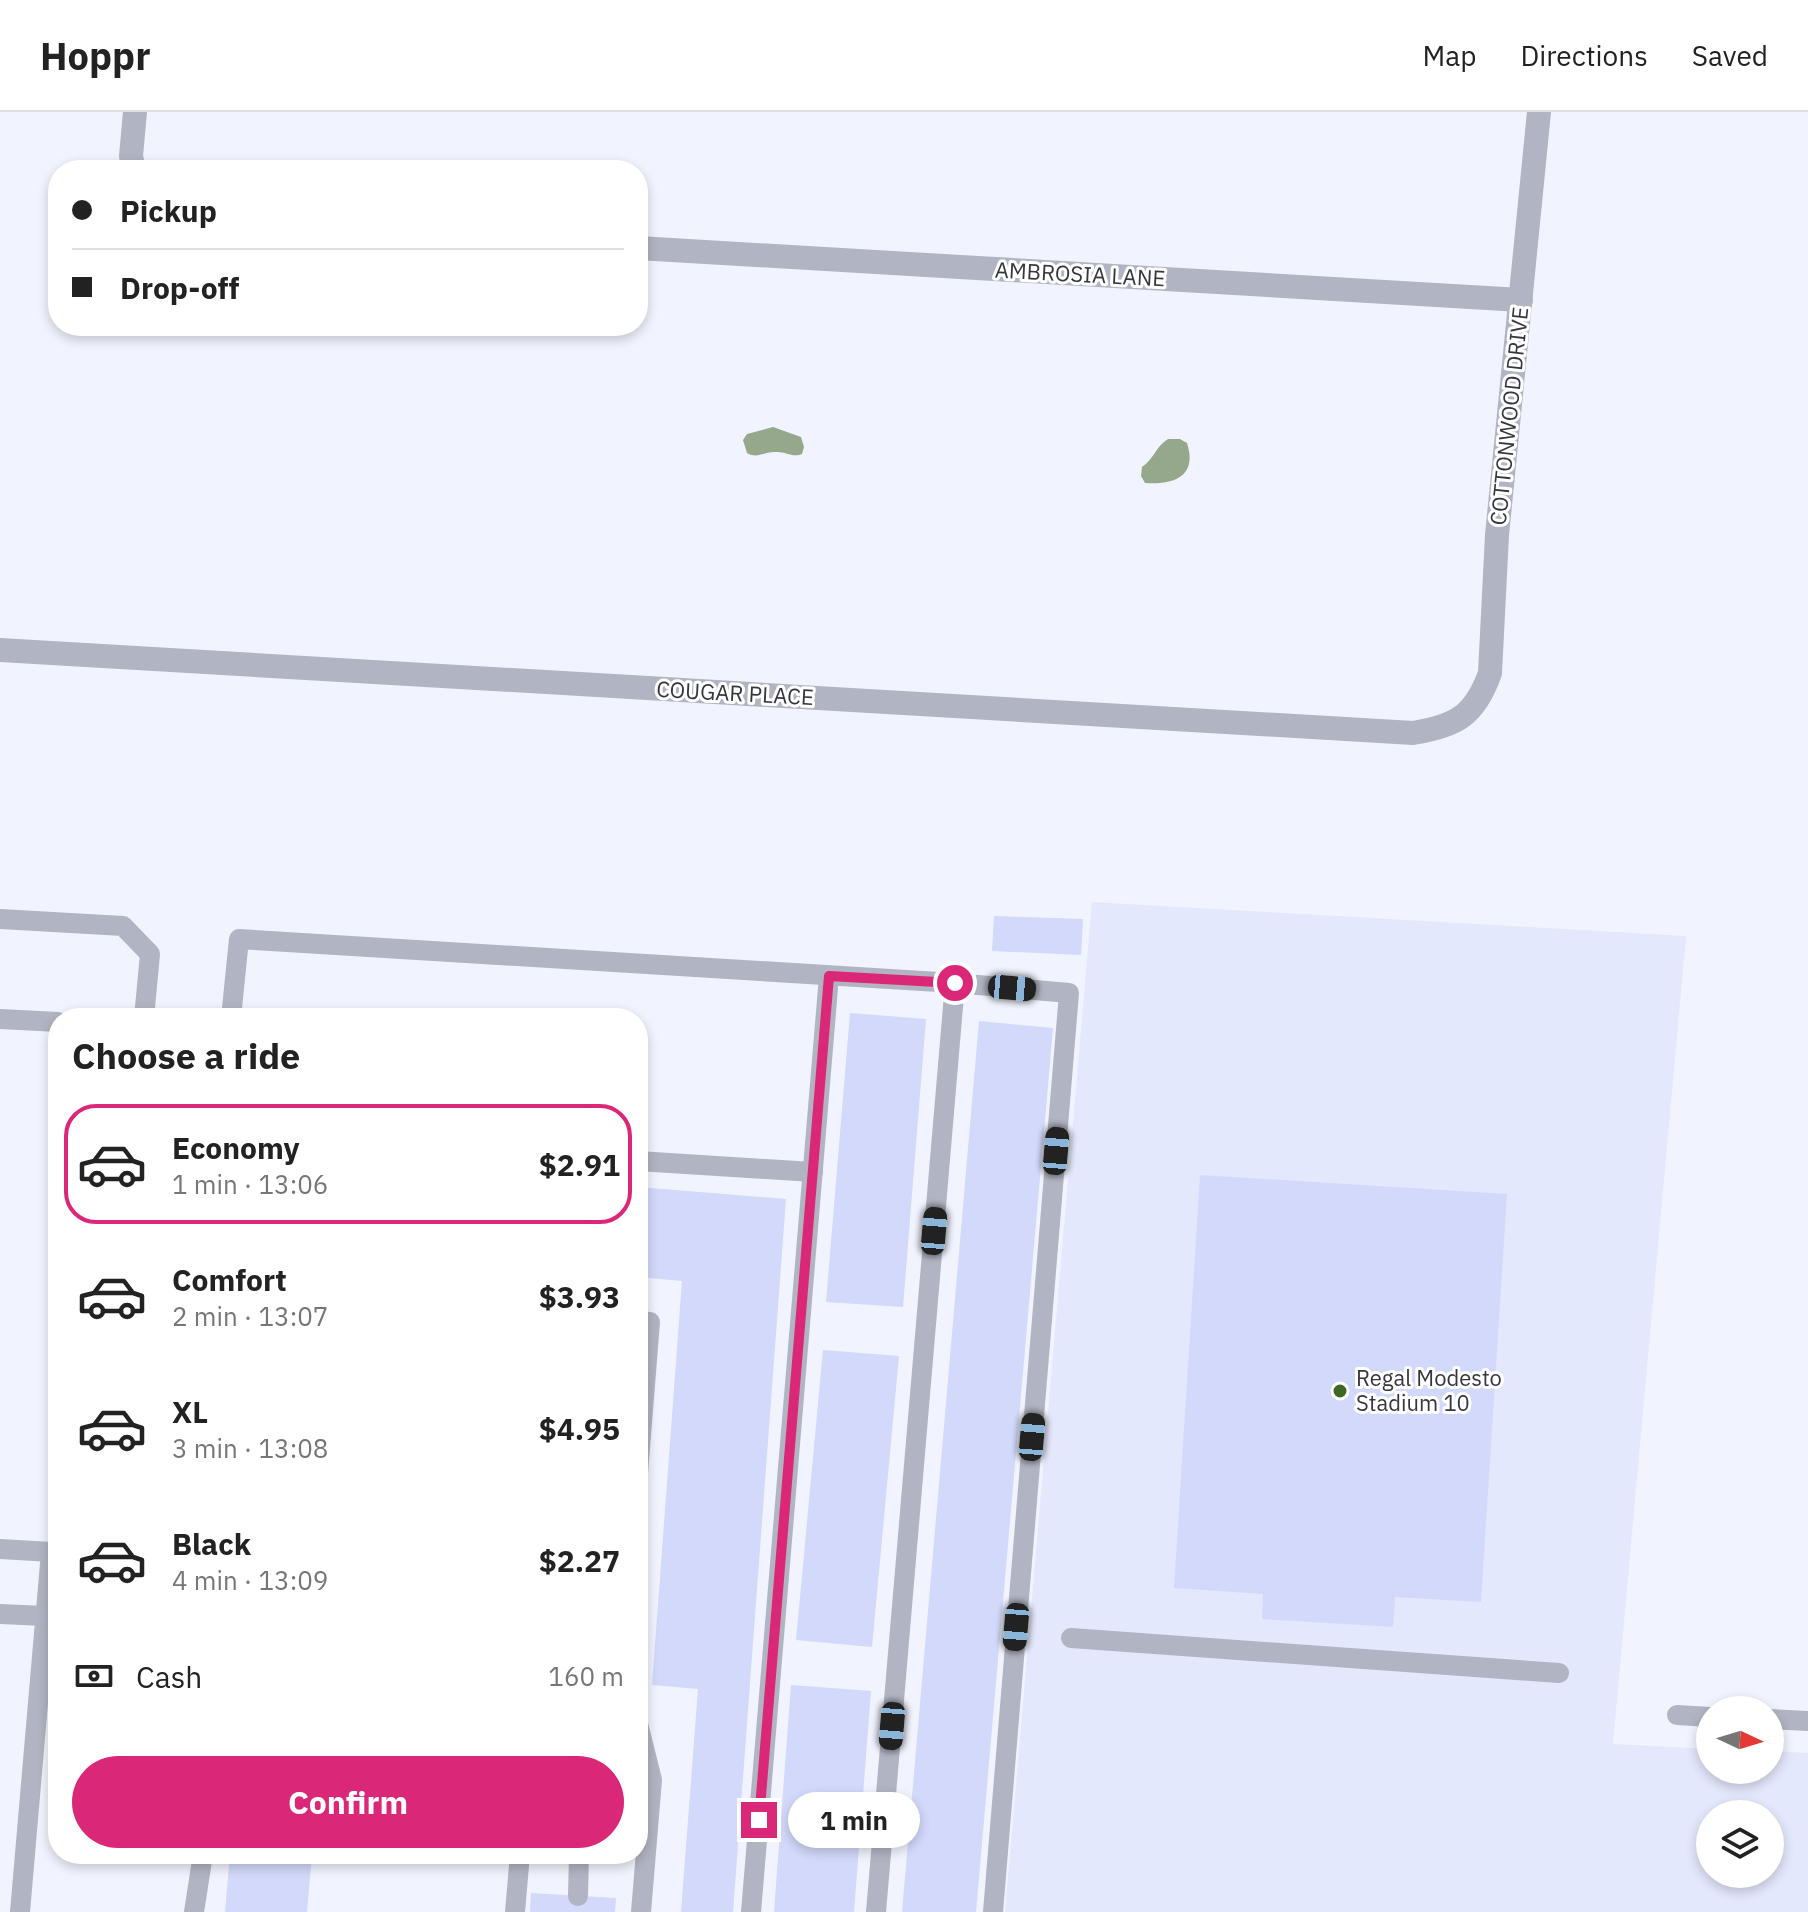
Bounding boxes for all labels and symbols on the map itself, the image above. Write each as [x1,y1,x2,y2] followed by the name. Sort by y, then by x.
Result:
[994,255,1166,292] street label: AMBROSIA LANE
[1483,305,1534,527] street label: COTTONWOOD DRIVE
[656,674,814,711] street label: COUGAR PLACE
[937,965,973,1001] route start
[987,974,1037,1002] car
[1042,1126,1070,1176] car
[920,1206,948,1256] car
[1356,1363,1502,1417] place label: Regal Modesto Stadium 10
[1331,1382,1349,1400] marker: Regal Modesto Stadium 10
[1018,1412,1046,1462] car
[1002,1602,1030,1652] car
[1696,1696,1784,1784] north arrow
[878,1701,906,1751] car
[787,1792,919,1848] callout: 1 min
[741,1802,777,1838] route end

